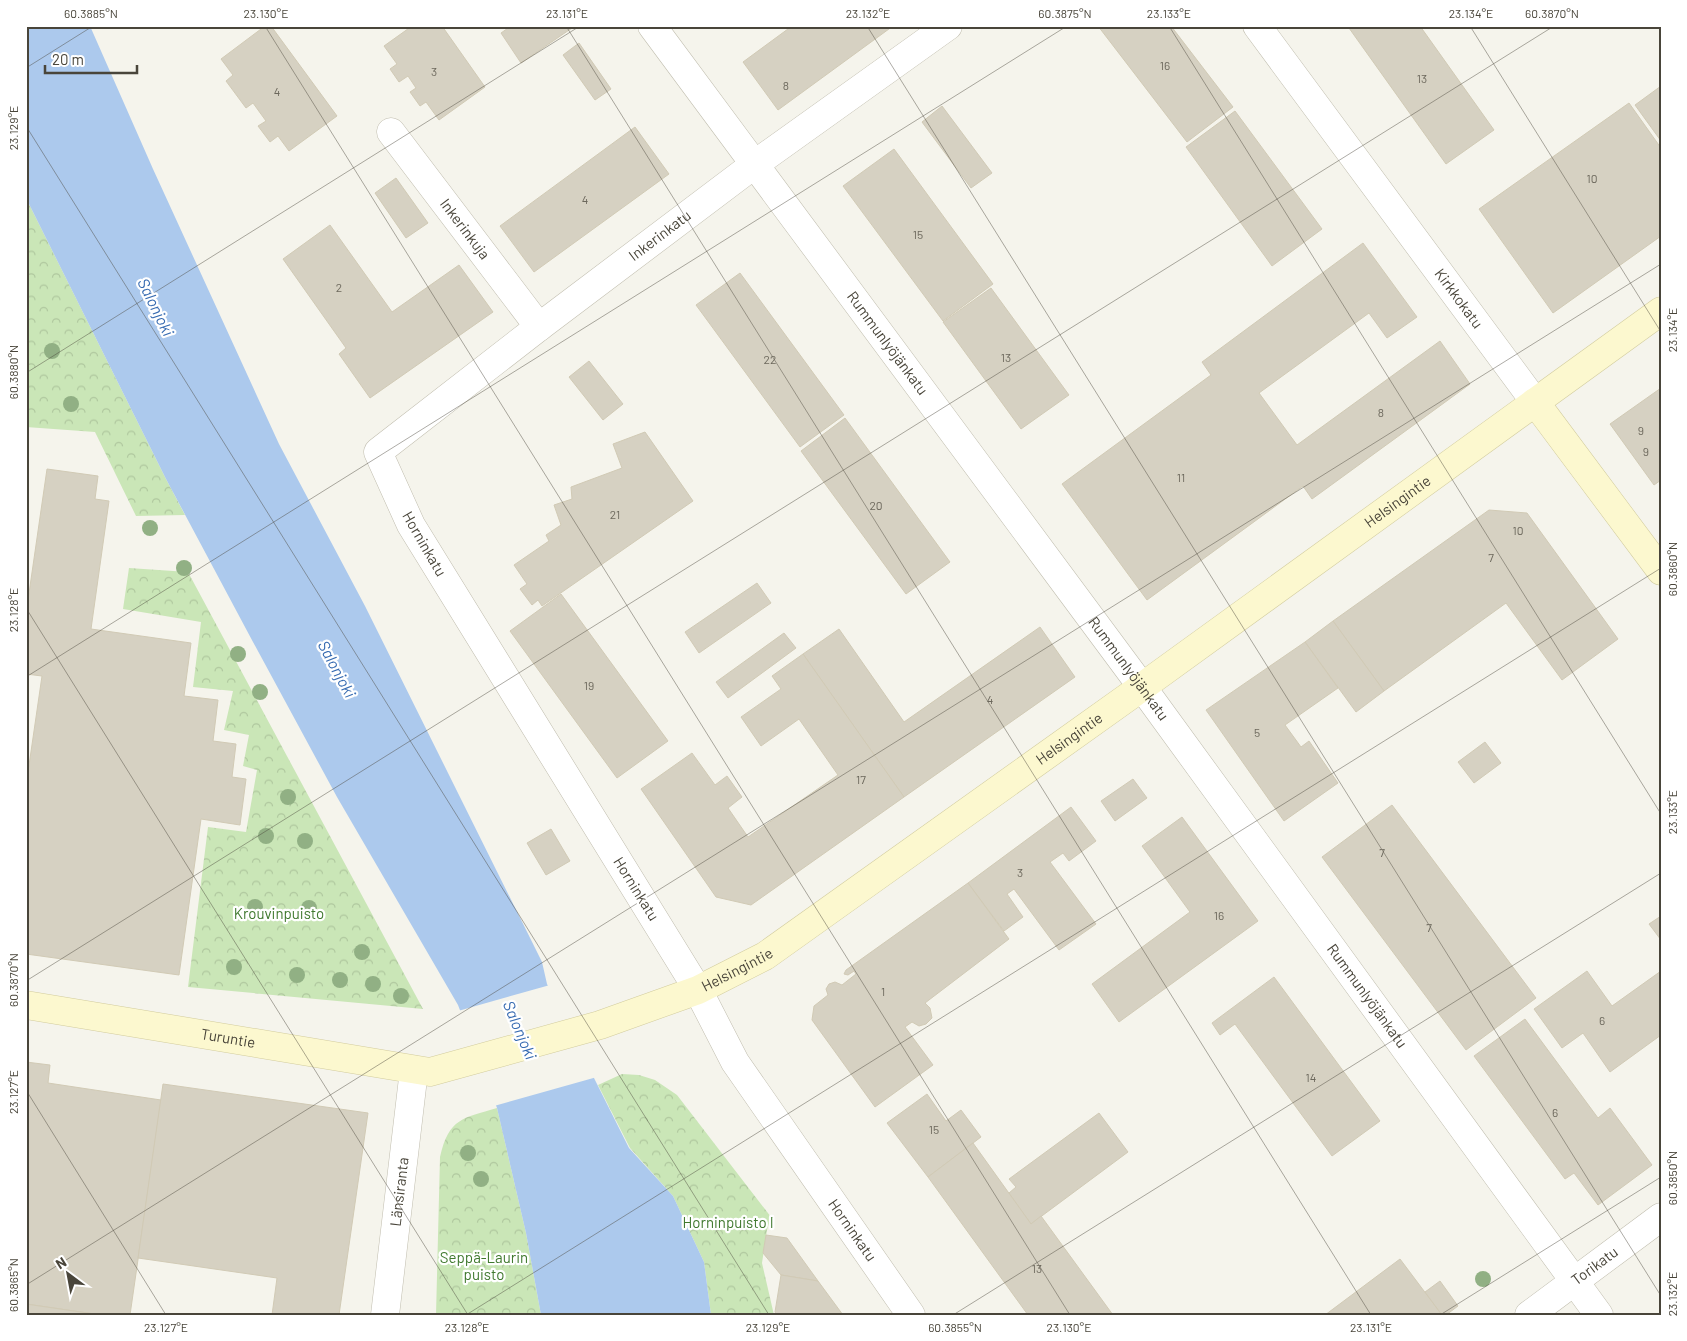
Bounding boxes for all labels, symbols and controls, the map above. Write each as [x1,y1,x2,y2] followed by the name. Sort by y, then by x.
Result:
[64,6,118,20] text: 60.3885°N
[244,6,288,20] text: 23.130°E
[546,6,588,20] text: 23.131°E
[846,6,890,20] text: 23.132°E
[1038,6,1092,20] text: 60.3875°N
[1147,6,1191,20] text: 23.133°E
[1449,6,1493,20] text: 23.134°E
[1525,6,1579,20] text: 60.3870°N
[45,42,138,74] scale bar
[52,50,84,68] text: 20 m
[1160,58,1170,72] house number: 16
[431,64,437,78] house number: 3
[1417,71,1427,85] house number: 13
[783,78,789,92] house number: 8
[274,84,280,98] house number: 4
[6,106,20,150] text: 23.129°E
[1587,171,1597,185] house number: 10
[582,192,588,206] house number: 4
[437,195,494,262] street label: Inkerinkuja
[625,206,694,264] street label: Inkerinkatu
[913,227,923,241] house number: 15
[1431,265,1487,331] street label: Kirkkokatu
[134,275,179,339] water label: Salonjoki
[336,280,342,294] house number: 2
[844,287,932,398] street label: Rummunlyöjänkatu
[1665,308,1679,352] text: 23.134°E
[6,345,20,399] text: 60.3880°N
[1001,350,1011,364] house number: 13
[764,352,776,366] house number: 22
[1378,405,1384,419] house number: 8
[1638,423,1644,437] house number: 9
[1643,444,1649,458] house number: 9
[1177,470,1185,484] house number: 11
[1360,471,1434,531] street label: Helsingintie
[869,498,883,512] house number: 20
[610,507,620,521] house number: 21
[399,508,451,579] street label: Horninkatu
[1513,523,1523,537] house number: 10
[1665,542,1679,596] text: 60.3860°N
[1488,550,1494,564] house number: 7
[6,588,20,632] text: 23.128°E
[1085,613,1173,724] street label: Rummunlyöjänkatu
[315,637,360,701] water label: Salonjoki
[584,678,594,692] house number: 19
[987,692,993,706] house number: 4
[1032,708,1106,768] street label: Helsingintie
[1254,725,1260,739] house number: 5
[856,772,866,786] house number: 17
[1665,790,1679,834] text: 23.133°E
[1379,845,1385,859] house number: 7
[610,853,664,924] street label: Horninkatu
[1017,865,1023,879] house number: 3
[234,904,324,922] park label: Krouvinpuisto
[1214,908,1224,922] house number: 16
[1426,920,1432,934] house number: 7
[1324,940,1412,1051] street label: Rummunlyöjänkatu
[698,943,776,995] street label: Helsingintie
[6,953,20,1007] text: 60.3870°N
[881,984,885,998] house number: 1
[500,998,541,1062] water label: Salonjoki
[1599,1013,1605,1027] house number: 6
[200,1024,257,1051] street label: Turuntie
[6,1070,20,1114] text: 23.127°E
[1306,1070,1316,1084] house number: 14
[1552,1105,1558,1119] house number: 6
[929,1122,939,1136] house number: 15
[1665,1151,1679,1205] text: 60.3850°N
[386,1156,412,1227] street label: Länsiranta
[825,1195,881,1264] street label: Horninkatu
[682,1213,774,1231] park label: Horninpuisto I
[1567,1242,1621,1288] street label: Torikatu
[42,1248,92,1298] north arrow
[440,1248,528,1283] park label: Seppä-Laurin puisto
[52,1253,69,1272] text: N
[6,1258,20,1312] text: 60.3865°N
[1032,1261,1042,1275] house number: 13
[1665,1272,1679,1316] text: 23.132°E
[144,1320,188,1334] text: 23.127°E
[445,1320,489,1334] text: 23.128°E
[746,1320,790,1334] text: 23.129°E
[928,1320,982,1334] text: 60.3855°N
[1047,1320,1091,1334] text: 23.130°E
[1350,1320,1392,1334] text: 23.131°E

